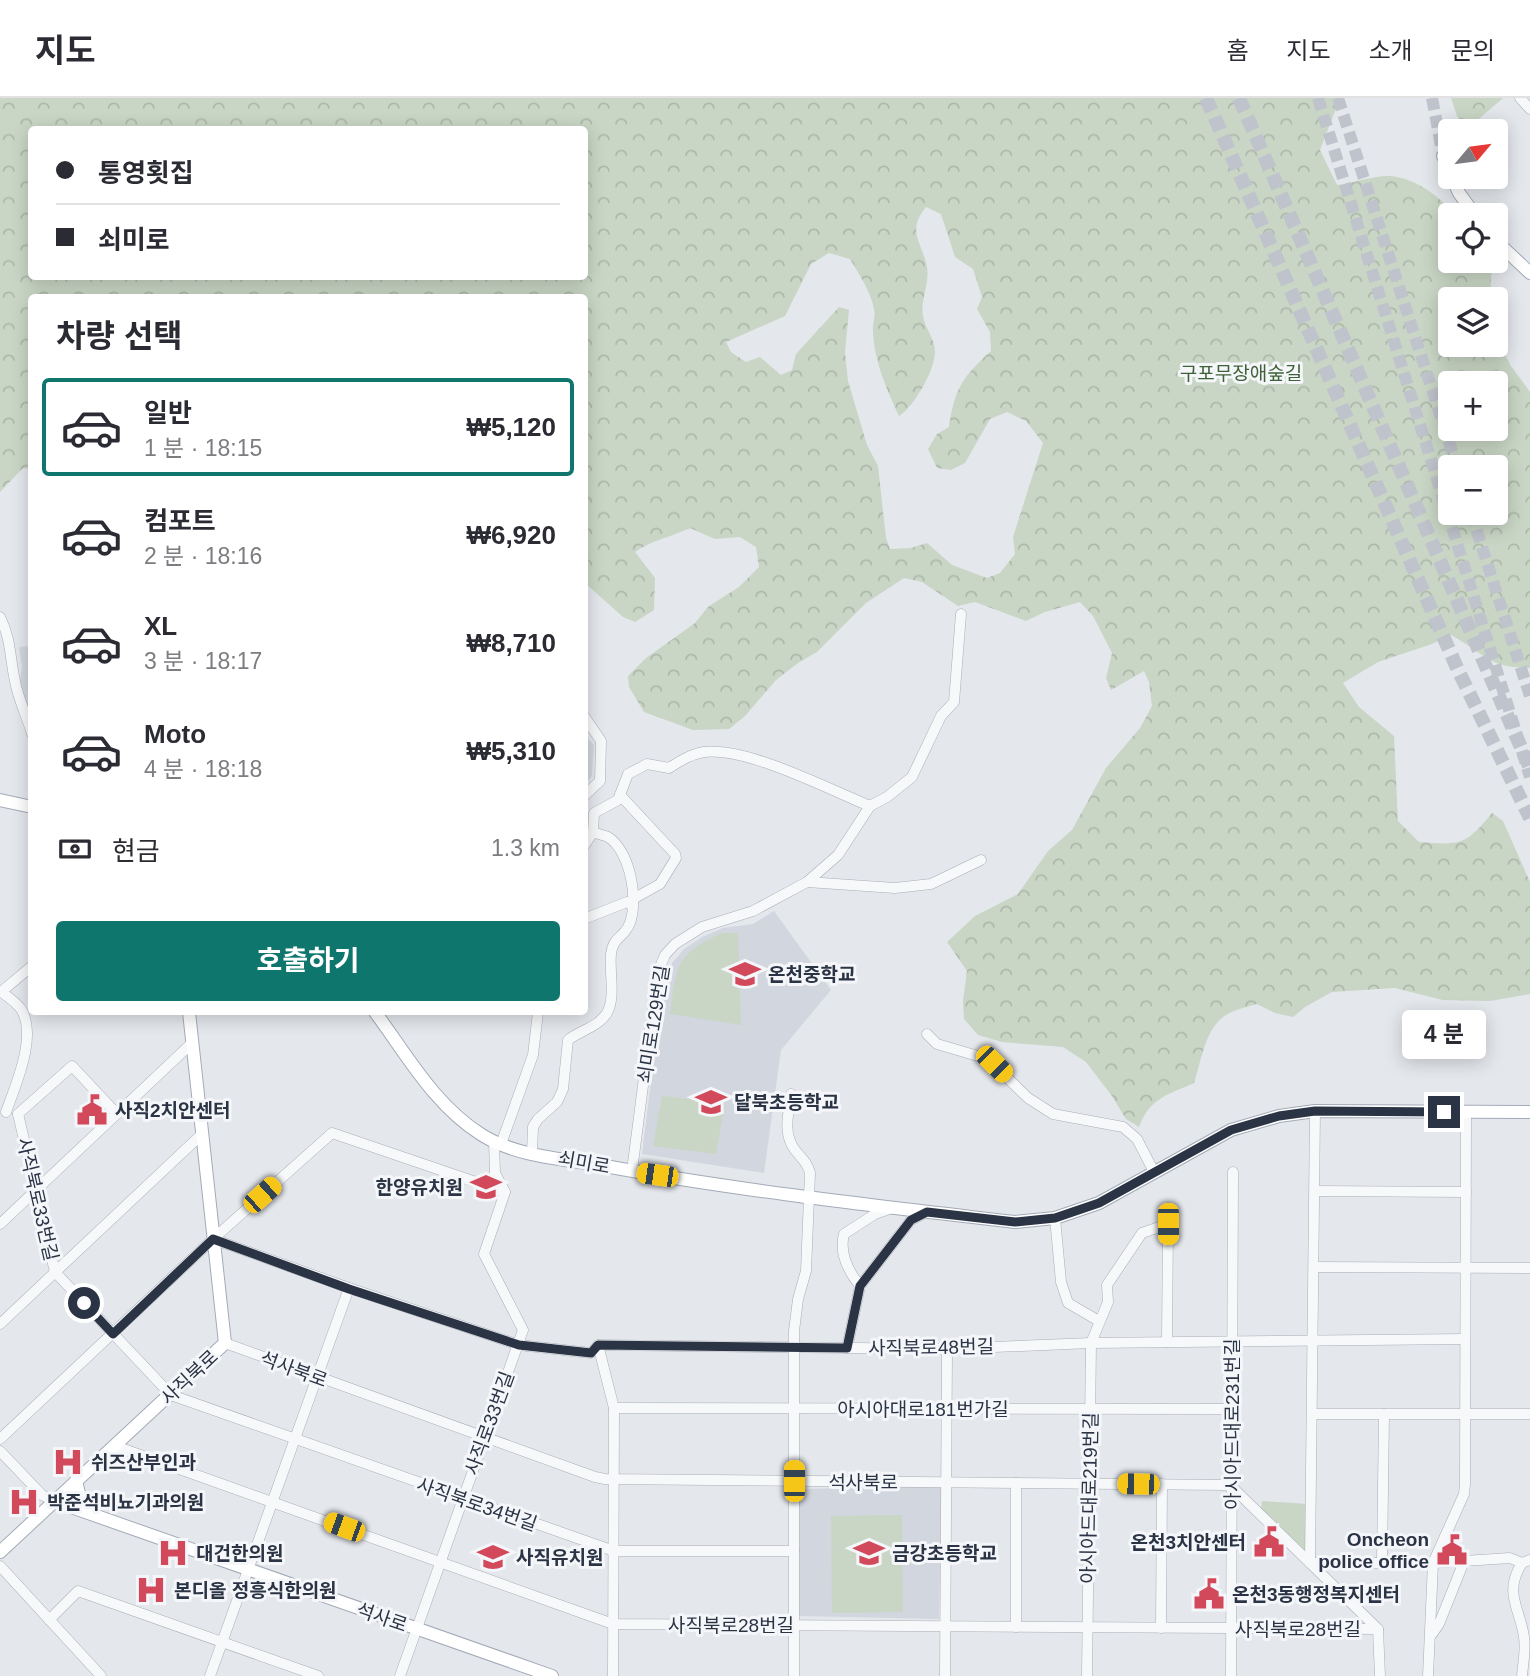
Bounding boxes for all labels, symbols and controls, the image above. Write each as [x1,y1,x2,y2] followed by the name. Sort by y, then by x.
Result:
[35,32,96,69] text: 지도
[1226,37,1248,64] text: 홈
[1286,37,1331,64] text: 지도
[1369,37,1413,64] text: 소개
[1451,37,1495,64] text: 문의
[1438,119,1508,189] north arrow
[1438,119,1508,525] map controls
[98,158,194,188] text: 통영횟집
[1438,203,1508,273] button: locate
[98,225,170,255] text: 쇠미로
[1438,287,1508,357] button: layers
[56,318,183,354] text: 차량 선택
[1180,363,1302,384] park label: 구포무장애숲길
[1438,371,1508,441] button: +
[60,396,123,459] icon: car
[144,398,192,428] text: 일반
[466,412,556,442] text: ₩5,120
[144,435,262,461] text: 1 분 · 18:15
[1438,455,1508,525] button: −
[60,504,123,567] icon: car
[144,506,216,536] text: 컴포트
[466,520,556,550] text: ₩6,920
[144,543,262,569] text: 2 분 · 18:16
[144,611,177,641] text: XL
[60,612,123,675] icon: car
[466,628,556,658] text: ₩8,710
[144,648,262,674] text: 3 분 · 18:17
[144,719,206,749] text: Moto
[60,720,123,783] icon: car
[466,736,556,766] text: ₩5,310
[144,756,262,782] text: 4 분 · 18:18
[56,830,94,868] icon: cash
[491,835,560,861] text: 1.3 km
[112,836,160,866] text: 현금
[56,921,560,1001] button: 호출하기
[728,957,762,991] school or university icon: 온천중학교
[634,964,673,1085] street label: 쇠미로129번길
[768,964,855,985] place label: 온천중학교
[1402,1010,1486,1060] callout: 4 분
[1424,1021,1464,1047] text: 4 분
[972,1042,1017,1086] car
[694,1085,728,1119] school or university icon: 달북초등학교
[734,1092,839,1113] place label: 달북초등학교
[75,1093,109,1127] public building icon: 사직2치안센터
[1428,1096,1460,1128] route end
[115,1100,230,1121] place label: 사직2치안센터
[13,1135,62,1263] street label: 사직북로33번길
[556,1148,612,1177] street label: 쇠미로
[635,1162,680,1188] car
[469,1170,503,1204] school or university icon: 한양유치원
[240,1173,285,1217] car
[376,1177,463,1198] place label: 한양유치원
[1158,1203,1179,1245] car
[68,1287,100,1319] route start
[868,1336,994,1359] street label: 사직북로48번길
[1222,1338,1243,1510] street label: 아시아드대로231번길
[157,1346,222,1409] street label: 사직북로
[257,1348,330,1391] street label: 석사북로
[461,1369,518,1478] street label: 사직로33번길
[837,1399,1009,1420] street label: 아시아대로181번가길
[1078,1412,1101,1584] street label: 아시아드대로219번길
[51,1445,85,1479] hospital icon: 쉬즈산부인과
[91,1452,196,1473] place label: 쉬즈산부인과
[784,1460,805,1502] car
[828,1472,898,1493] street label: 석사북로
[1117,1473,1160,1495] car
[414,1474,540,1535] street label: 사직북로34번길
[7,1485,41,1519] hospital icon: 박준석비뇨기과의원
[47,1492,204,1513] place label: 박준석비뇨기과의원
[321,1510,368,1544] car
[1252,1525,1286,1559] public building icon: 온천3치안센터
[1318,1529,1429,1572] place label: Oncheon police office
[1131,1532,1246,1553] place label: 온천3치안센터
[1435,1533,1469,1567] public building icon: Oncheon police office
[156,1536,190,1570] hospital icon: 대건한의원
[852,1536,886,1570] school or university icon: 금강초등학교
[476,1540,510,1574] school or university icon: 사직유치원
[196,1543,283,1564] place label: 대건한의원
[892,1543,997,1564] place label: 금강초등학교
[516,1547,603,1568] place label: 사직유치원
[134,1573,168,1607] hospital icon: 본디올 정흥식한의원
[1192,1577,1226,1611] public building icon: 온천3동행정복지센터
[174,1580,337,1601] place label: 본디올 정흥식한의원
[1232,1584,1400,1605] place label: 온천3동행정복지센터
[354,1599,410,1636] street label: 석사로
[668,1615,794,1636] street label: 사직북로28번길
[1235,1619,1361,1640] street label: 사직북로28번길

